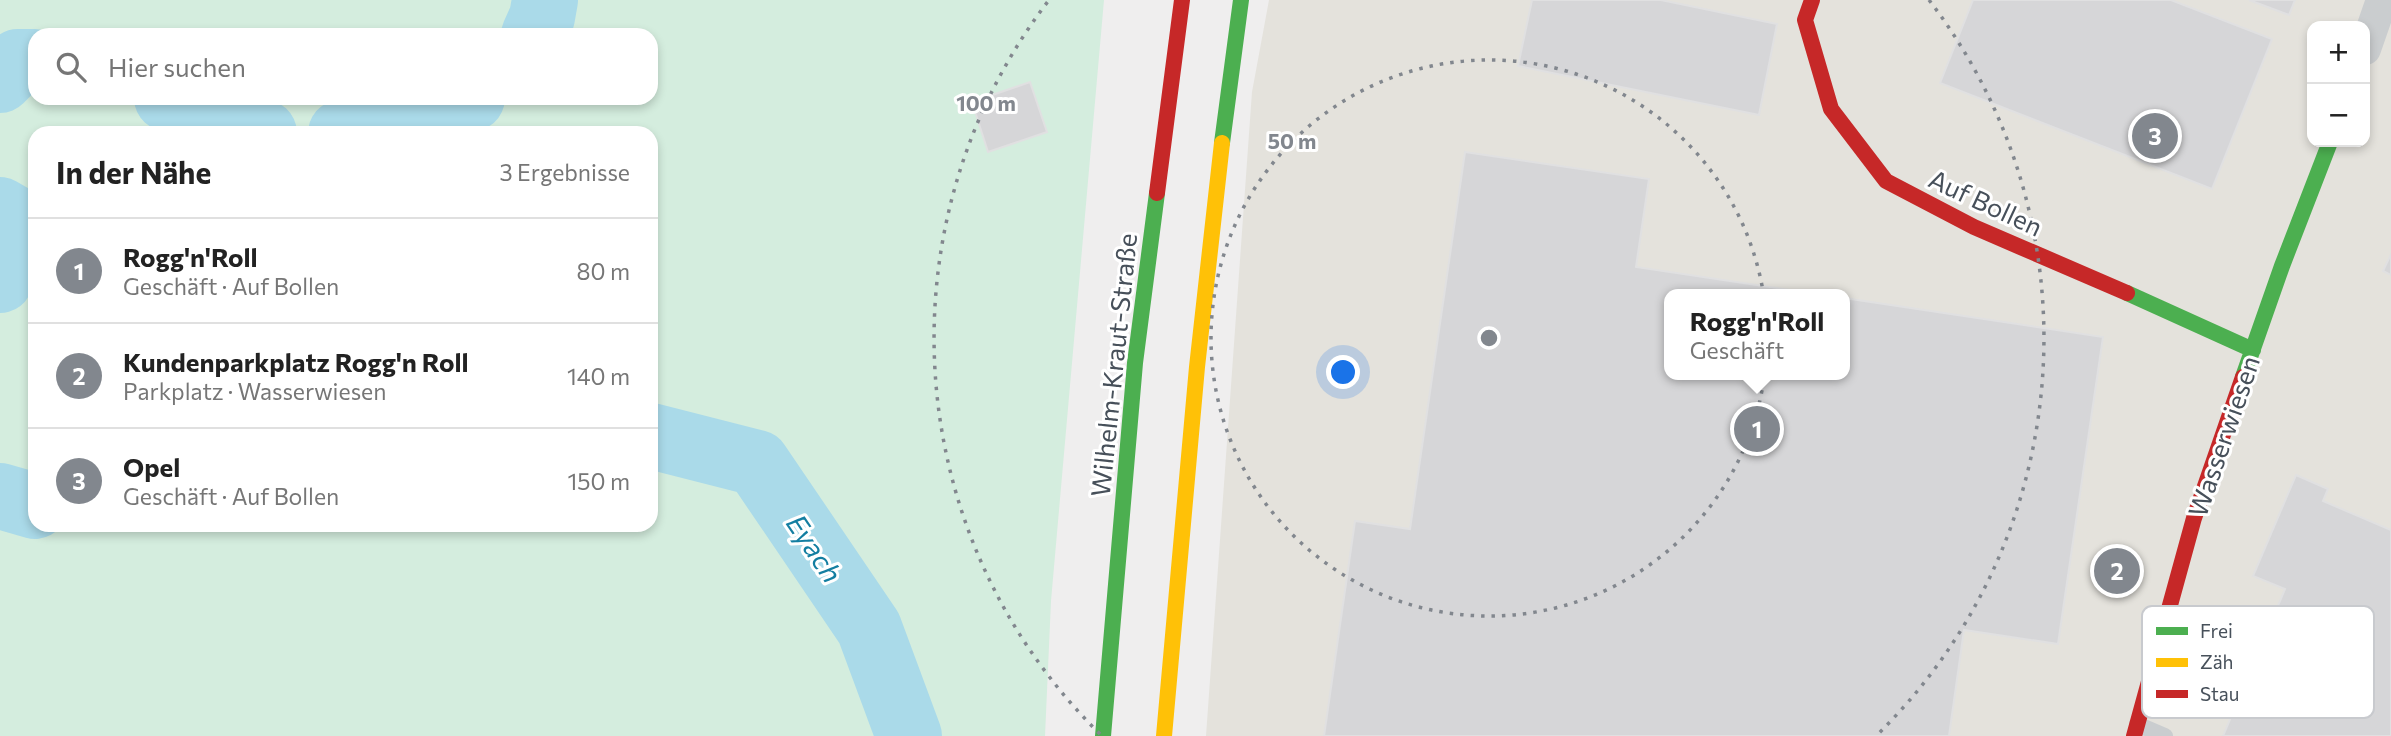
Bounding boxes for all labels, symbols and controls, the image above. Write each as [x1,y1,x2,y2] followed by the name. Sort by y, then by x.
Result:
[2307,21,2370,147] map controls
[2307,21,2370,84] button: +
[28,28,658,105] search box
[52,48,90,86] icon: search
[108,51,246,82] text: Hier suchen
[2307,84,2370,147] button: −
[956,90,1016,115] text: 100 m
[2132,110,2178,162] pin: 3
[1268,128,1316,153] text: 50 m
[56,153,211,190] text: In der Nähe
[500,158,630,186] text: 3 Ergebnisse
[1924,162,2048,242] street label: Auf Bollen
[1084,232,1142,498] street label: Wilhelm-Kraut-Straße
[123,241,258,272] text: Rogg'n'Roll
[74,257,84,285] text: 1
[577,257,630,285] text: 80 m
[123,272,339,300] text: Geschäft · Auf Bollen
[1664,289,1850,380] popup
[1690,305,1824,336] text: Rogg'n'Roll
[1477,326,1501,350] centre of rings
[1690,336,1784,364] text: Geschäft
[123,346,469,377] text: Kundenparkplatz Rogg'n Roll
[2181,351,2265,521] street label: Wasserwiesen
[1326,355,1360,389] your location
[72,362,86,390] text: 2
[567,362,630,390] text: 140 m
[123,377,386,405] text: Parkplatz · Wasserwiesen
[1734,403,1780,455] pin: 1
[123,451,180,482] text: Opel
[72,467,86,495] text: 3
[567,467,630,495] text: 150 m
[123,482,339,510] text: Geschäft · Auf Bollen
[780,507,850,589] water label: Eyach
[2094,545,2140,597] pin: 2
[2142,606,2374,718] legend
[2200,619,2233,642] text: Frei
[2200,650,2234,673] text: Zäh
[2200,682,2239,705] text: Stau

